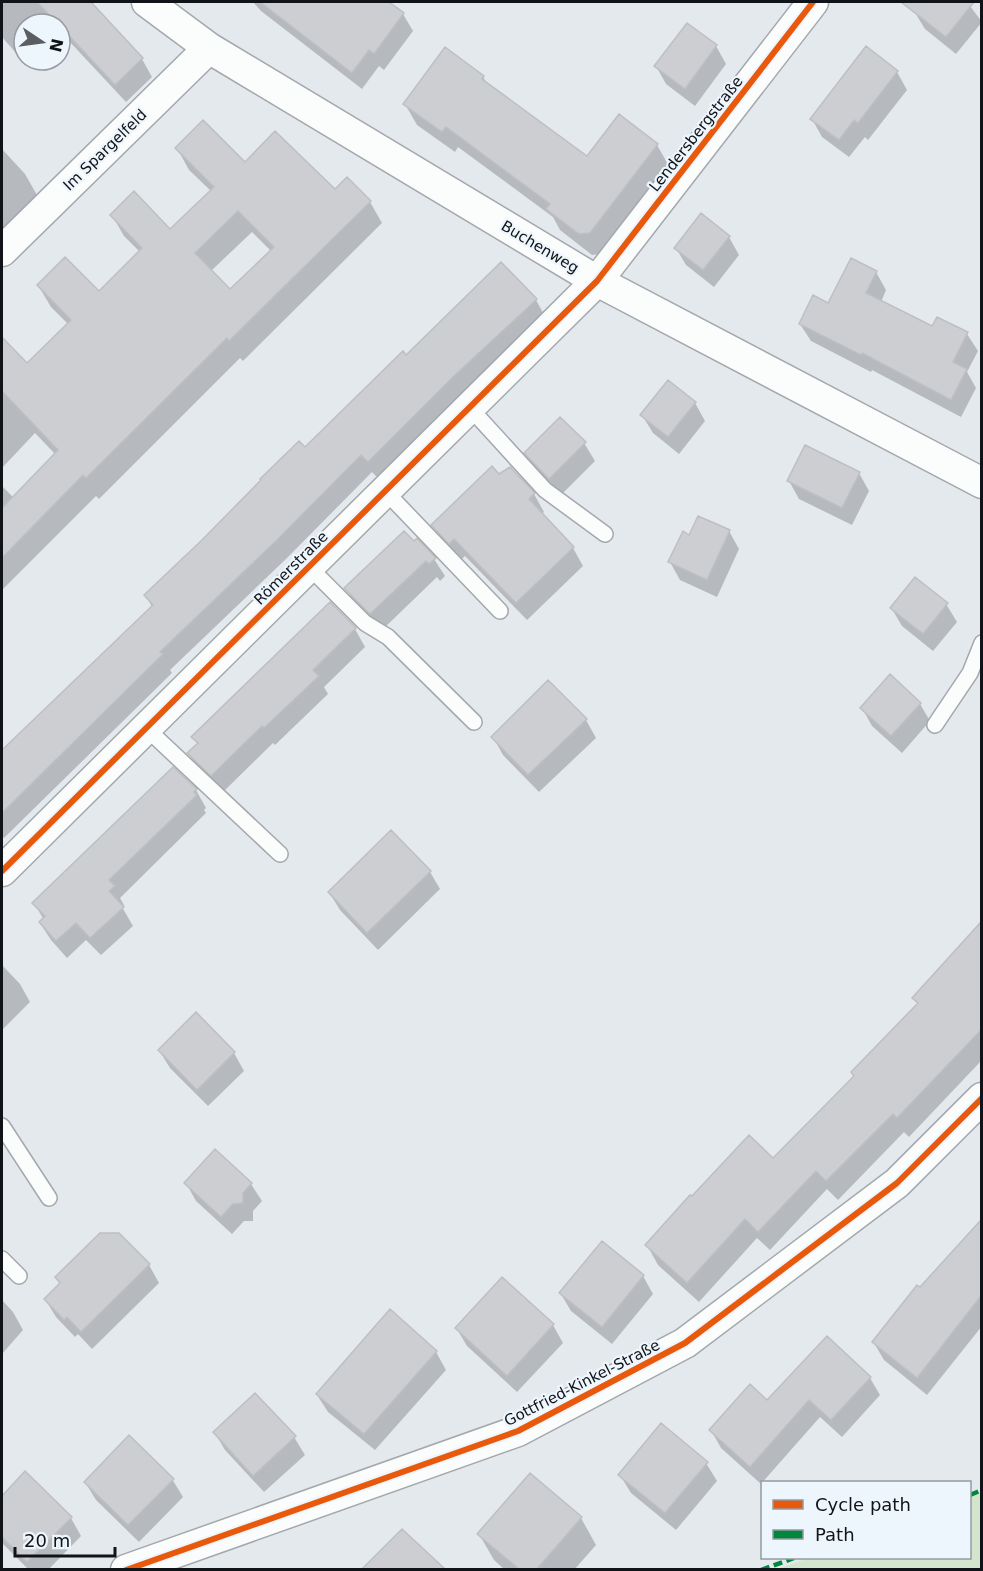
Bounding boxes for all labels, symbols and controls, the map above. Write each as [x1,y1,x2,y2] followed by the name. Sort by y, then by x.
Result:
[12,12,72,72] north arrow
[45,37,67,54] text: N
[645,73,747,195] street label: Lendersbergstraße
[60,106,150,194] street label: Im Spargelfeld
[498,217,582,277] street label: Buchenweg
[250,527,332,609] street label: Römerstraße
[501,1336,663,1430] street label: Gottfried-Kinkel-Straße
[761,1481,971,1559] legend
[815,1494,911,1515] text: Cycle path
[15,1520,116,1558] scale bar
[815,1524,855,1545] text: Path
[24,1530,70,1551] text: 20 m

